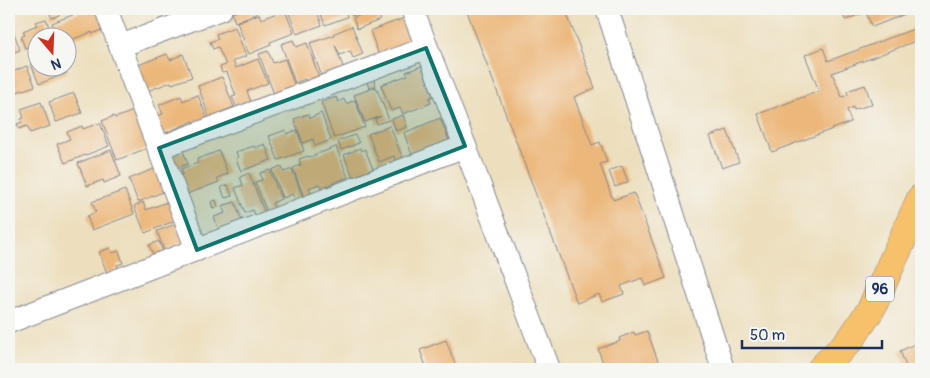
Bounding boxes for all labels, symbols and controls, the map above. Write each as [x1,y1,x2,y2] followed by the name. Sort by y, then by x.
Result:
[28,28,78,78] north arrow
[49,54,63,73] text: N
[866,276,894,302] road number: 96
[742,318,882,350] scale bar
[750,326,785,345] text: 50 m

